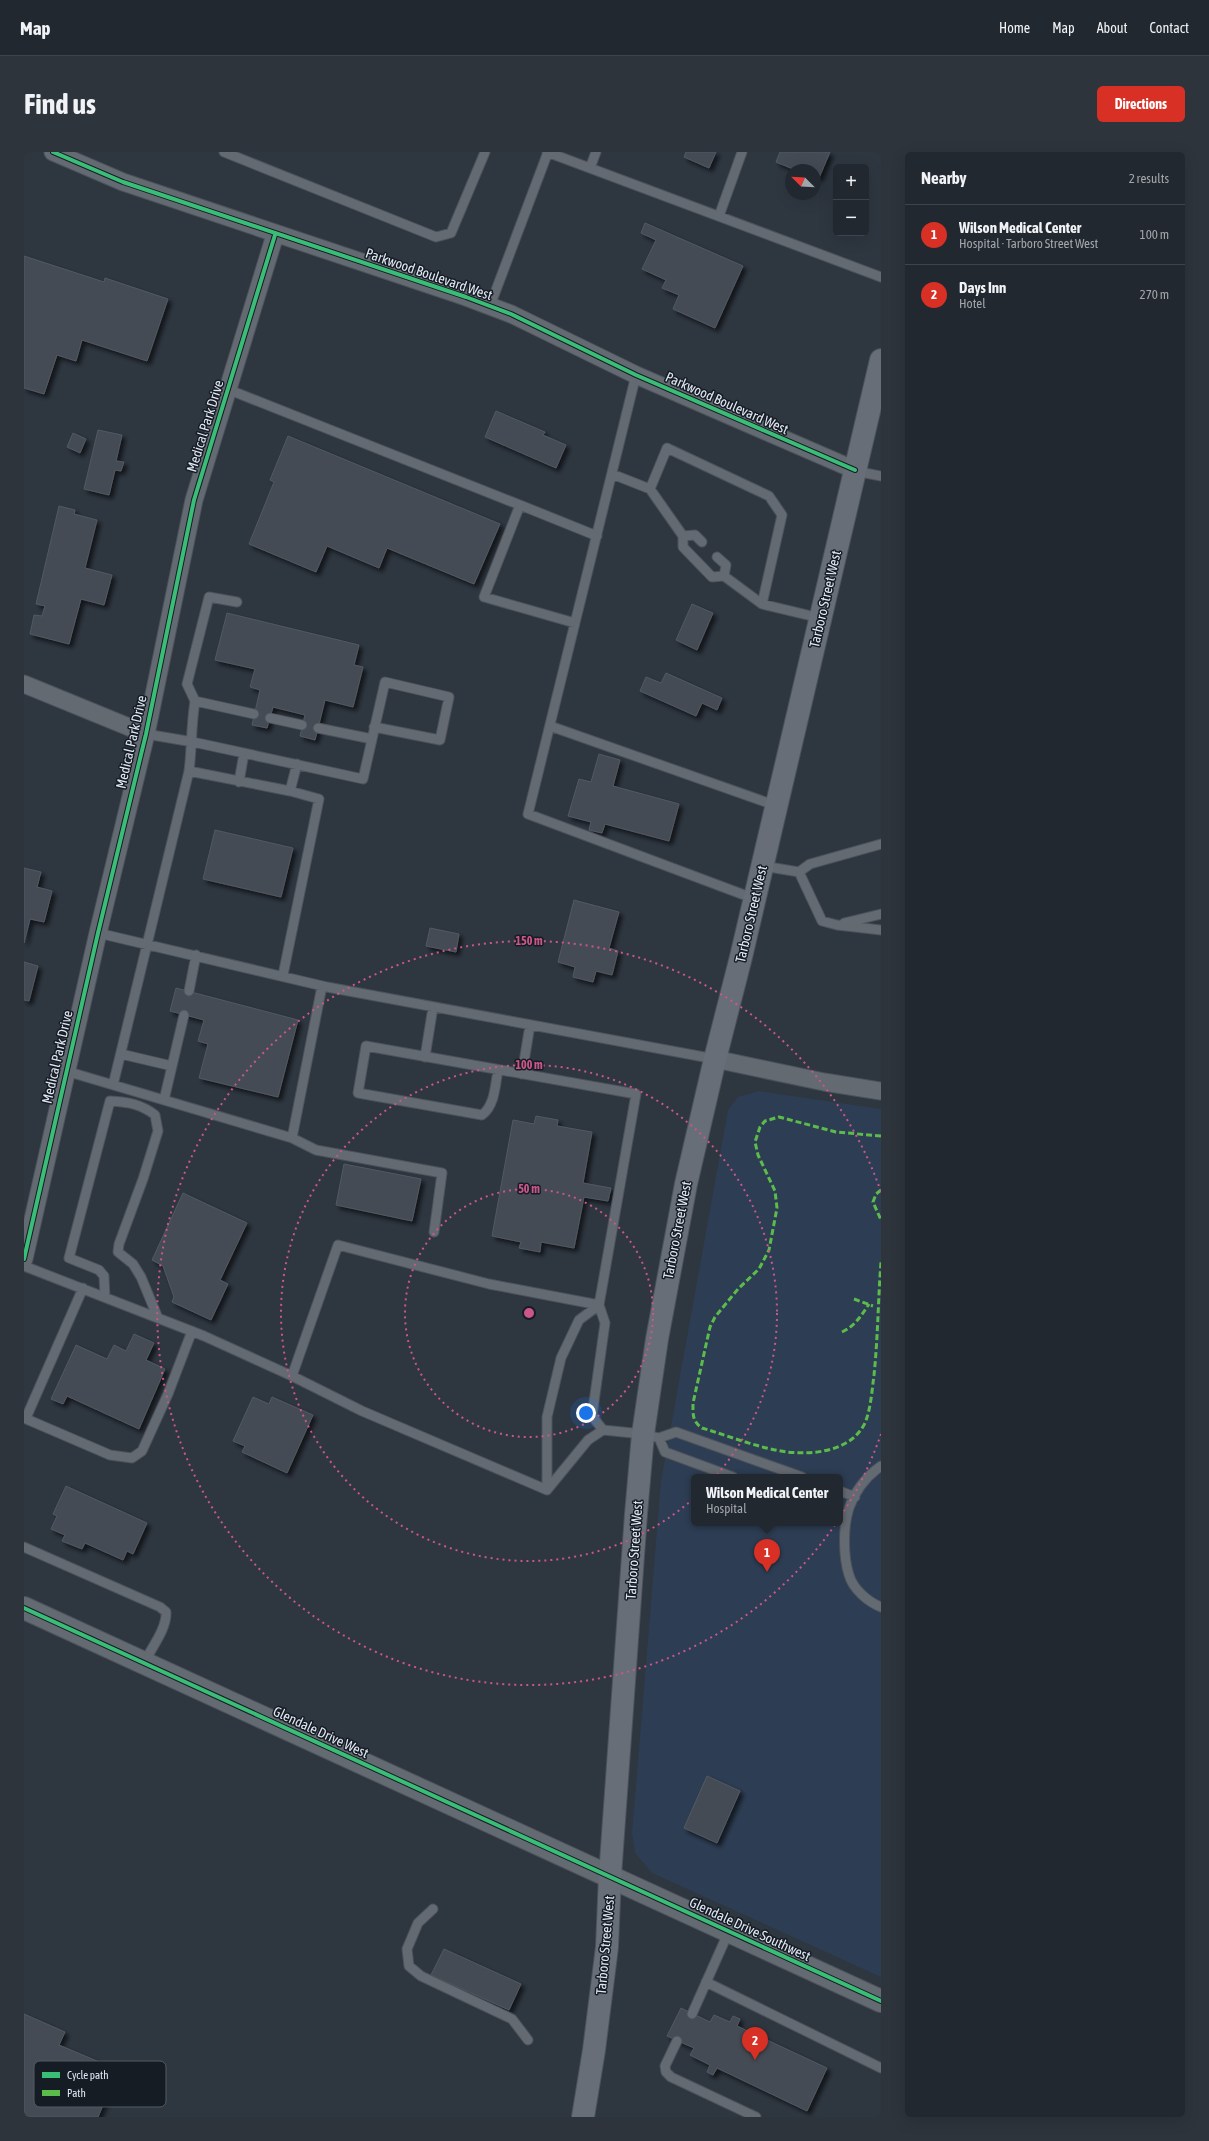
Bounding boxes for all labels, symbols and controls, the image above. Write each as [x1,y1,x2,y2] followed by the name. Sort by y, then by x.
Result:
[20,17,51,39] text: Map
[999,20,1030,36] text: Home
[1052,20,1075,36] text: Map
[1097,20,1128,36] text: About
[1150,20,1189,36] text: Contact
[1097,86,1185,122] button: Directions
[24,88,96,120] text: Find us
[785,164,821,200] north arrow
[833,164,869,236] map controls
[833,164,869,200] button: +
[921,168,967,188] text: Nearby
[1129,171,1169,186] text: 2 results
[833,200,869,236] button: −
[959,219,1081,236] text: Wilson Medical Center
[931,227,937,242] text: 1
[1140,227,1169,242] text: 100 m
[959,236,1098,251] text: Hospital · Tarboro Street West
[364,245,494,303] street label: Parkwood Boulevard West
[959,279,1006,296] text: Days Inn
[931,287,937,302] text: 2
[1140,287,1169,302] text: 270 m
[959,296,986,311] text: Hotel
[663,369,791,437] street label: Parkwood Boulevard West
[183,378,227,474] street label: Medical Park Drive
[806,549,844,649] street label: Tarboro Street West
[112,694,150,790] street label: Medical Park Drive
[732,864,770,964] street label: Tarboro Street West
[515,934,543,948] text: 150 m
[38,1009,76,1105] street label: Medical Park Drive
[515,1058,543,1072] text: 100 m
[660,1180,694,1280] street label: Tarboro Street West
[518,1182,540,1196] text: 50 m
[522,1306,536,1320] centre of rings
[576,1403,596,1423] your location
[691,1474,843,1526] popup
[706,1484,828,1501] text: Wilson Medical Center
[623,1500,645,1600] street label: Tarboro Street West
[706,1501,747,1516] text: Hospital
[754,1539,780,1572] pin: 1
[271,1703,371,1761] street label: Glendale Drive West
[687,1894,813,1964] street label: Glendale Drive Southwest
[593,1895,617,1995] street label: Tarboro Street West
[742,2027,768,2060] pin: 2
[34,2061,166,2107] legend
[67,2069,109,2081] text: Cycle path
[67,2087,86,2099] text: Path

